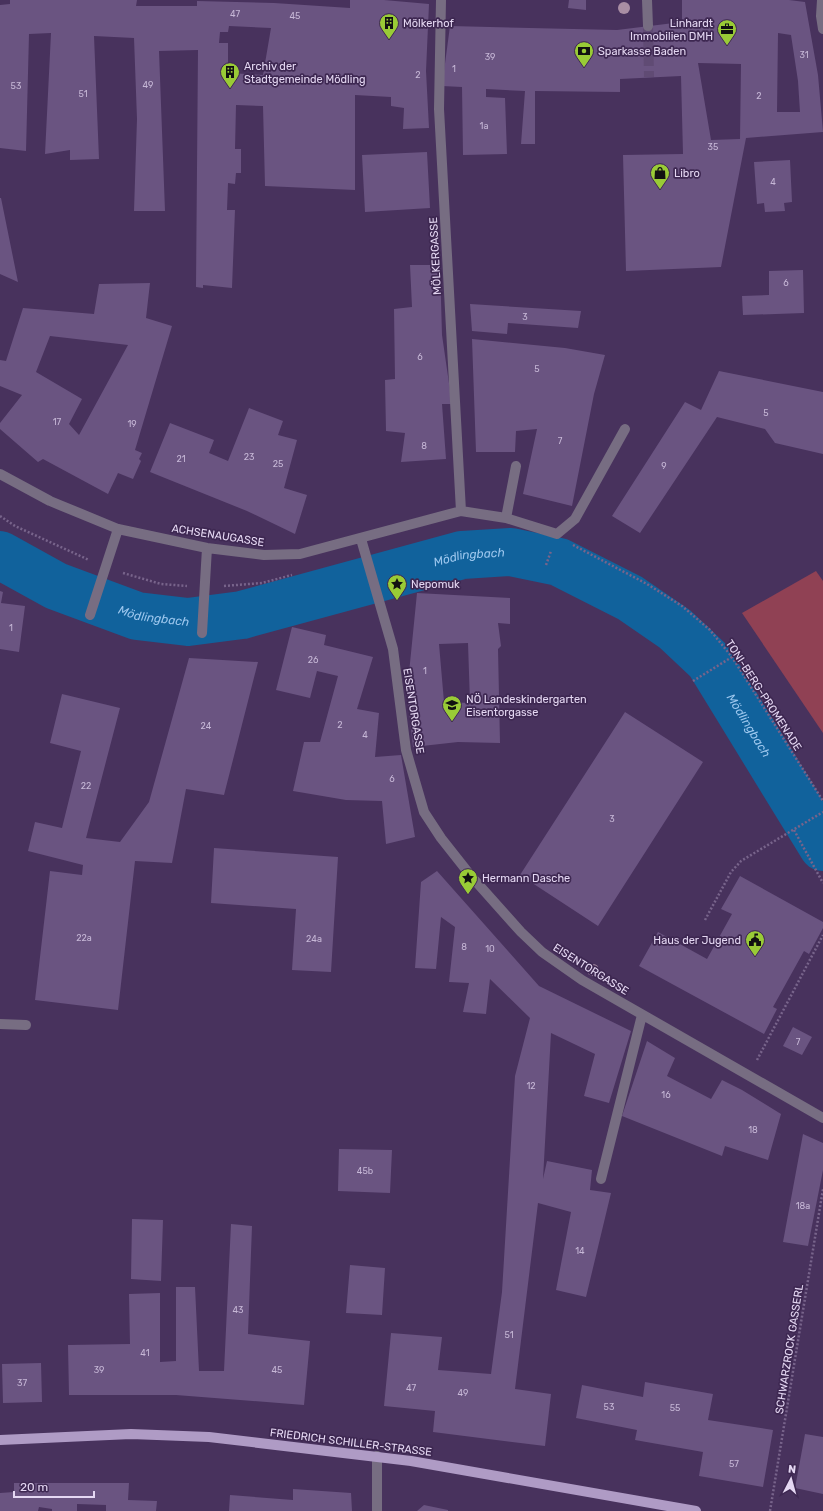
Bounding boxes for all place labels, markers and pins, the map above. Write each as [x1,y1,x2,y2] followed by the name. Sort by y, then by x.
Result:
[378,12,400,40] building icon: Mölkerhof
[403,17,454,30] place label: Mölkerhof
[630,17,714,43] place label: Linhardt Immobilien DMH
[716,18,738,46] office icon: Linhardt Immobilien DMH
[573,40,595,68] bank icon: Sparkasse Baden
[598,45,686,58] place label: Sparkasse Baden
[244,60,366,86] place label: Archiv der Stadtgemeinde Mödling
[219,61,241,89] building icon: Archiv der Stadtgemeinde Mödling
[649,162,671,190] shop icon: Libro
[674,167,700,180] place label: Libro
[386,573,408,601] place icon: Nepomuk
[411,578,460,591] place label: Nepomuk
[466,693,587,719] place label: NÖ Landeskindergarten Eisentorgasse
[441,694,463,722] school or university icon: NÖ Landeskindergarten Eisentorgasse
[457,867,479,895] place icon: Hermann Dasche
[482,872,570,885] place label: Hermann Dasche
[744,929,766,957] public building icon: Haus der Jugend
[653,934,741,947] place label: Haus der Jugend

